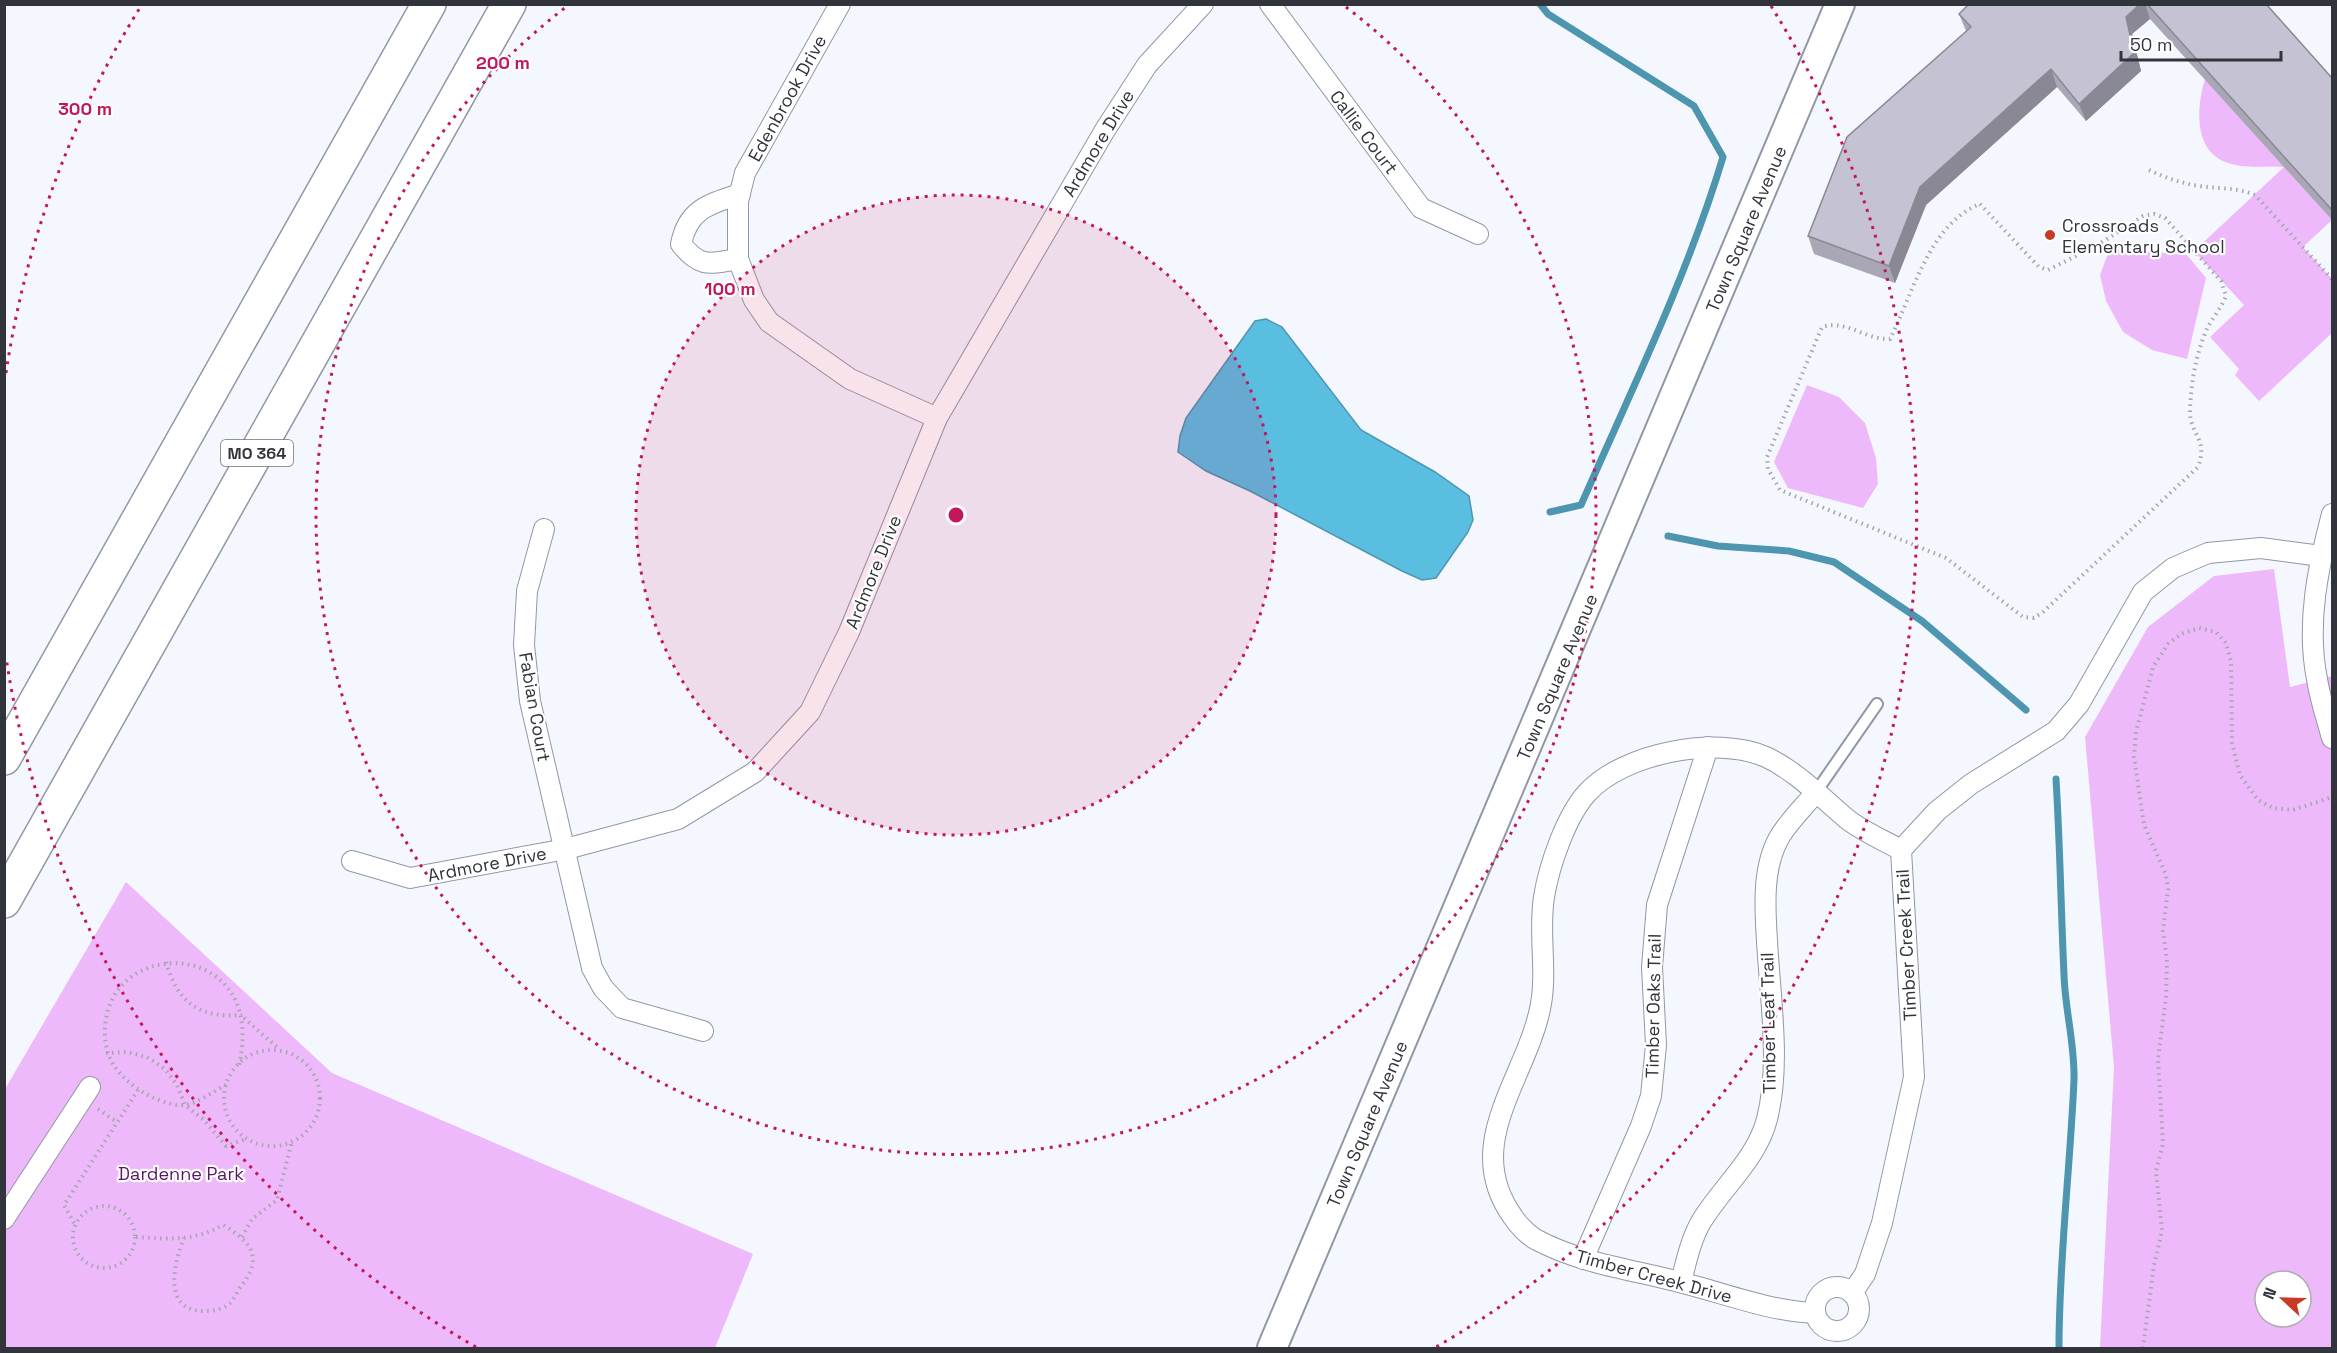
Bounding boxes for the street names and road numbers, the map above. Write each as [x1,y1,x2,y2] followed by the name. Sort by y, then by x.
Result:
[743,31,831,165] street label: Edenbrook Drive
[1057,85,1139,201] street label: Ardmore Drive
[1325,85,1403,179] street label: Callie Court
[1700,142,1792,316] street label: Town Square Avenue
[221,440,293,466] road number: MO 364
[840,512,906,632] street label: Ardmore Drive
[1511,590,1603,764] street label: Town Square Avenue
[514,650,556,764] street label: Fabian Court
[425,841,549,887] street label: Ardmore Drive
[1891,868,1921,1022] street label: Timber Creek Trail
[1640,934,1666,1078] street label: Timber Oaks Trail
[1755,952,1781,1094] street label: Timber Leaf Trail
[1321,1037,1413,1211] street label: Town Square Avenue
[1573,1244,1735,1308] street label: Timber Creek Drive

